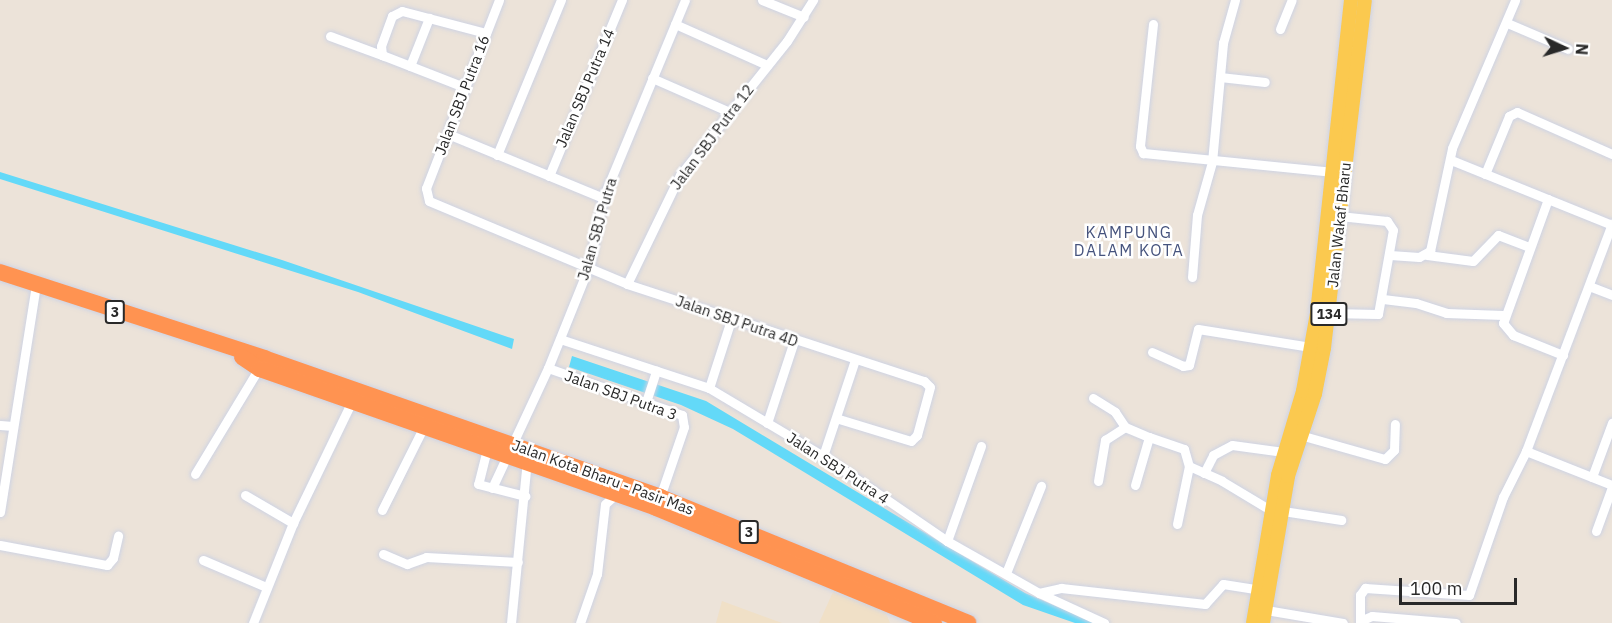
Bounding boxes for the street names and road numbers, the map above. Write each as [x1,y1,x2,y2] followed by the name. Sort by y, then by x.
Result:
[552,26,618,150] street label: Jalan SBJ Putra 14
[431,32,493,158] street label: Jalan SBJ Putra 16
[667,81,757,193] street label: Jalan SBJ Putra 12
[1323,162,1355,288] street label: Jalan Wakaf Bharu
[574,176,620,282] street label: Jalan SBJ Putra
[673,292,801,350] street label: Jalan SBJ Putra 4D
[104,301,126,323] road number: 3
[1310,303,1348,325] road number: 134
[562,366,680,424] street label: Jalan SBJ Putra 3
[784,428,892,508] street label: Jalan SBJ Putra 4
[510,436,696,518] street label: Jalan Kota Bharu - Pasir Mas
[738,521,760,543] road number: 3

